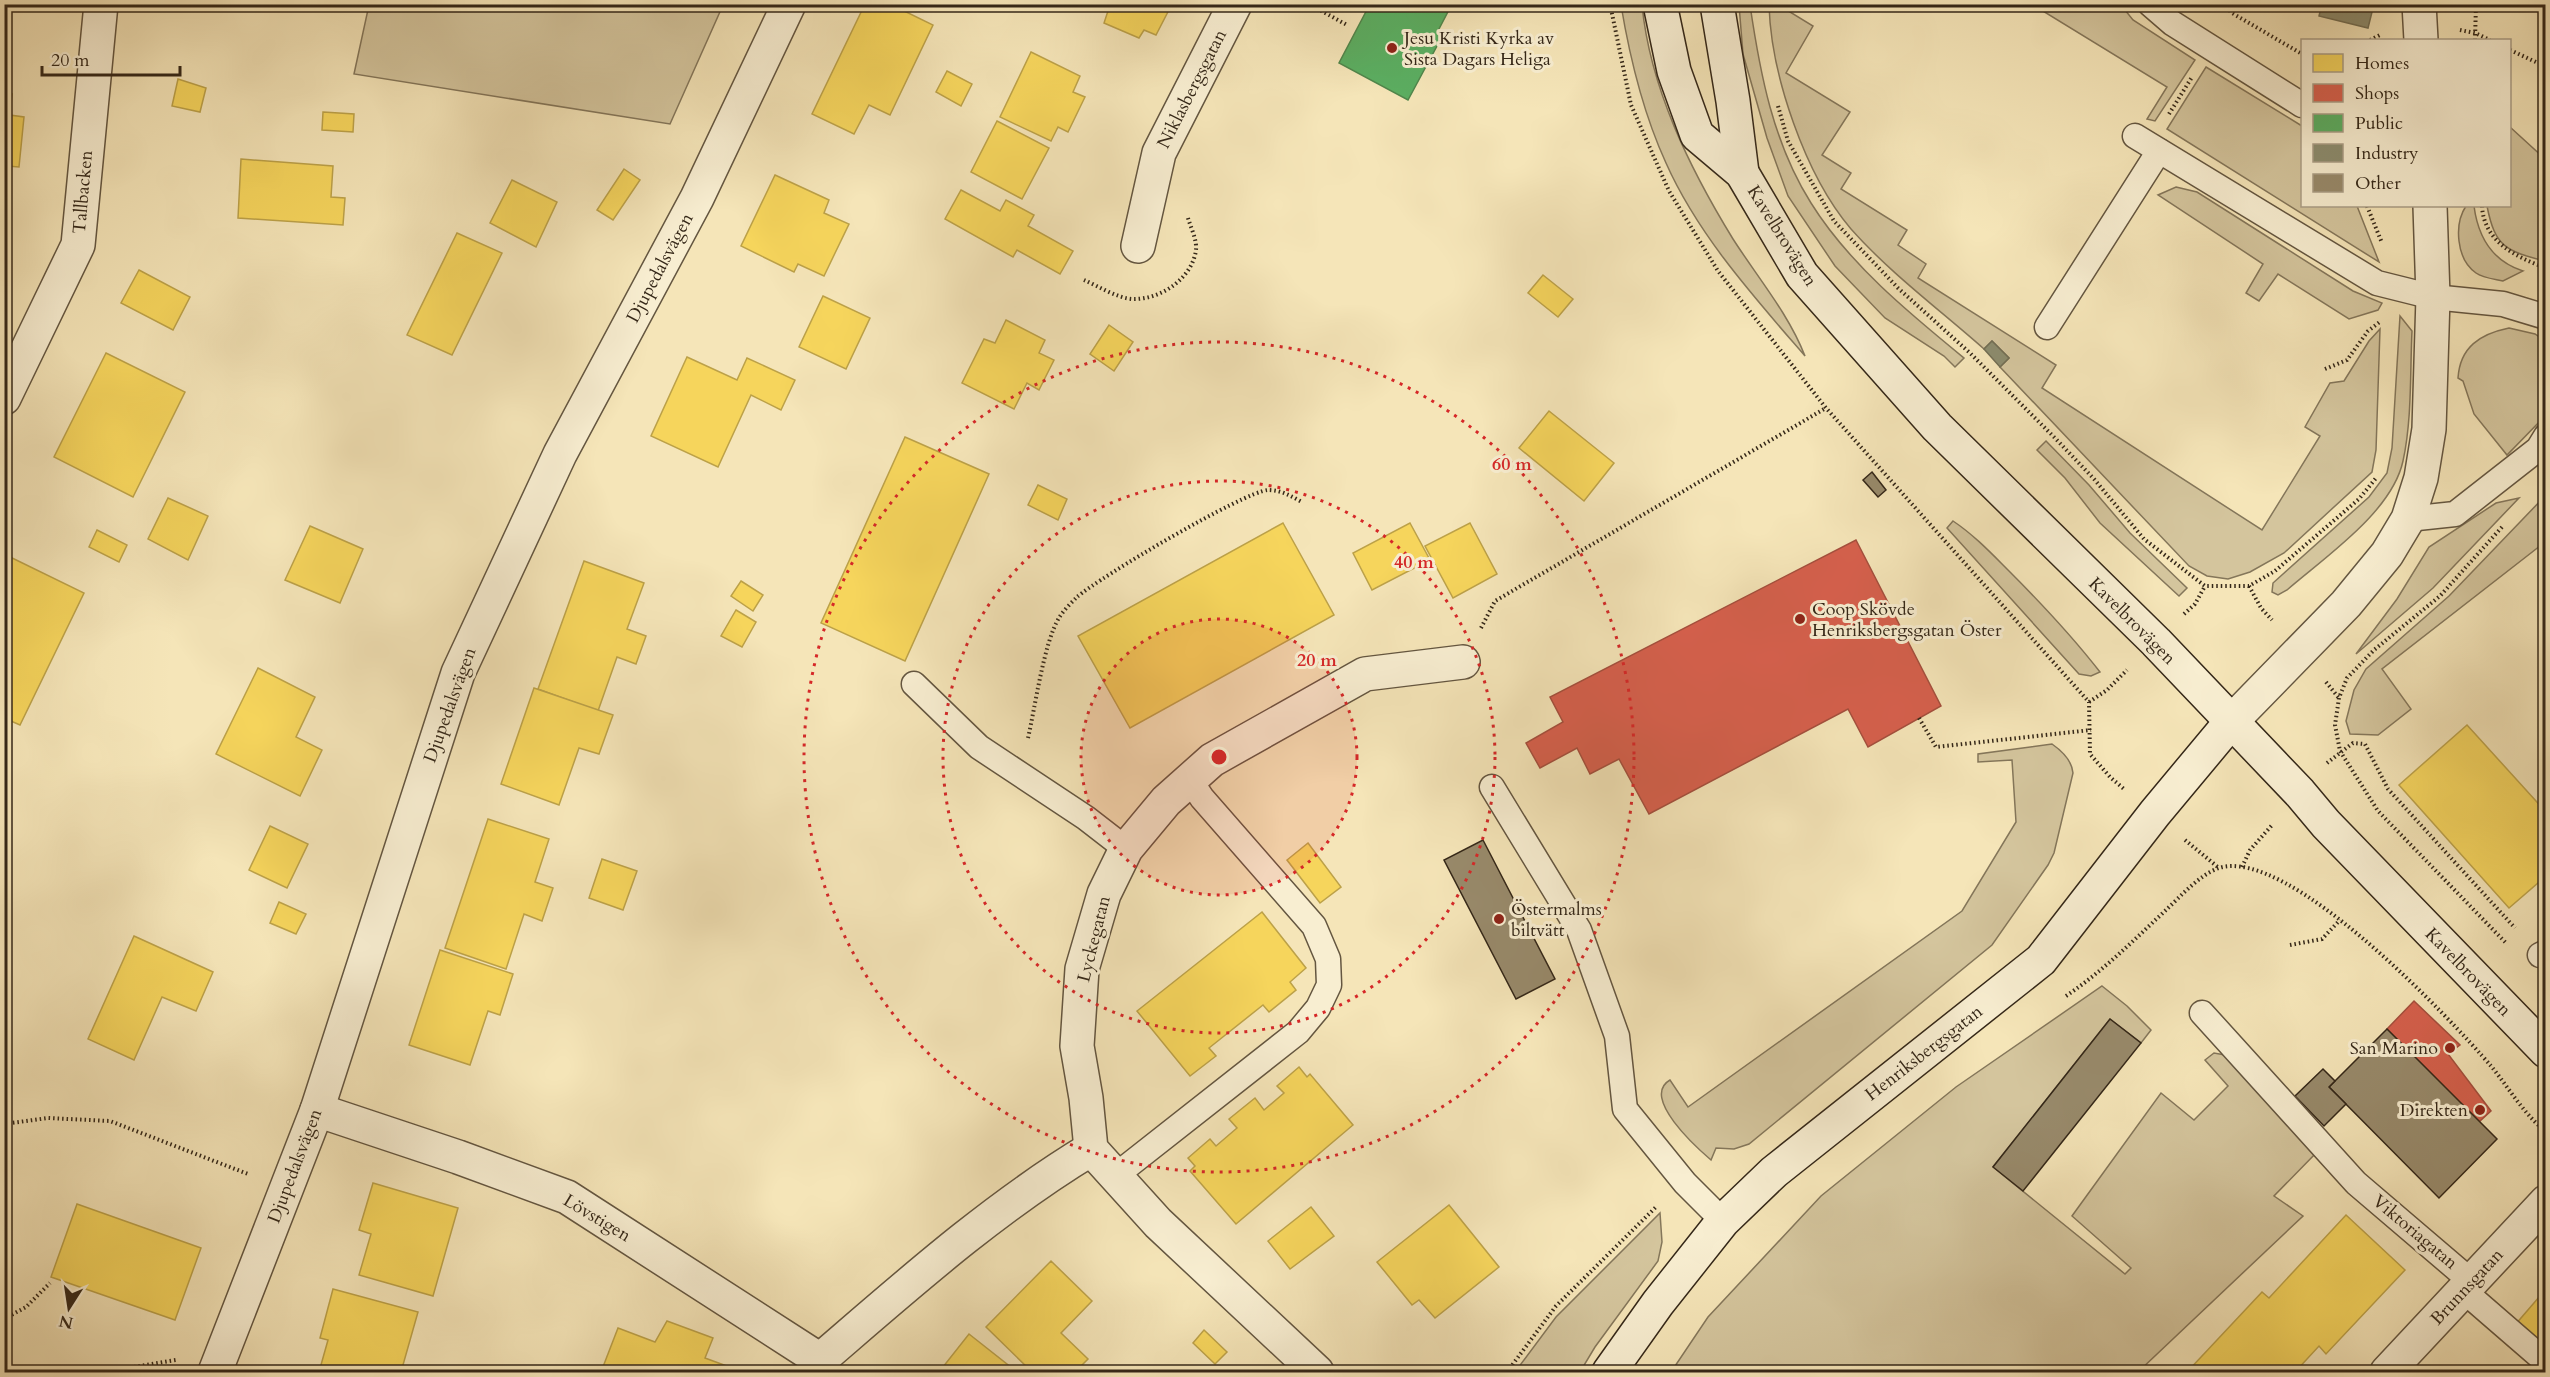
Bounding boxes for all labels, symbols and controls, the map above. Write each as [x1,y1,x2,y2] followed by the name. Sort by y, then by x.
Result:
[1151,25,1233,153] street label: Niklasbergsgatan
[1401,26,1555,72] place label: Jesu Kristi Kyrka av Sista Dagars Heliga
[42,39,180,77] scale bar
[2301,39,2511,207] legend
[1385,41,1399,55] marker: Jesu Kristi Kyrka av Sista Dagars Heliga
[51,48,90,73] text: 20 m
[2355,51,2409,76] text: Homes
[2355,81,2399,106] text: Shops
[2355,111,2403,136] text: Public
[2355,141,2419,166] text: Industry
[67,148,99,235] street label: Tallbacken
[2355,171,2401,196] text: Other
[1741,181,1823,292] street label: Kavelbrovägen
[621,208,700,327] street label: Djupedalsvägen
[1492,452,1532,477] text: 60 m
[1394,550,1434,575] text: 40 m
[2083,572,2182,671] street label: Kavelbrovägen
[1812,597,2002,643] place label: Coop Skövde Henriksbergsgatan Öster
[1793,612,1807,626] marker: Coop Skövde Henriksbergsgatan Öster
[418,643,483,766] street label: Djupedalsvägen
[1297,648,1337,673] text: 20 m
[1209,747,1229,767] centre of rings
[1071,893,1117,985] street label: Lyckegatan
[1511,897,1602,943] place label: Östermalms biltvätt
[1492,912,1506,926] marker: Östermalms biltvätt
[2419,922,2517,1022] street label: Kavelbrovägen
[1860,999,1989,1107] street label: Henriksbergsgatan
[2350,1036,2438,1061] place label: San Marino
[2443,1041,2457,1055] marker: San Marino
[2400,1098,2469,1123] place label: Direkten
[2473,1103,2487,1117] marker: Direkten
[262,1104,329,1227] street label: Djupedalsvägen
[558,1188,636,1248] street label: Lövstigen
[2367,1189,2464,1276] street label: Viktoriagatan
[2425,1243,2510,1331] street label: Brunnsgatan
[39,1278,99,1338] north arrow
[57,1309,75,1334] text: N

